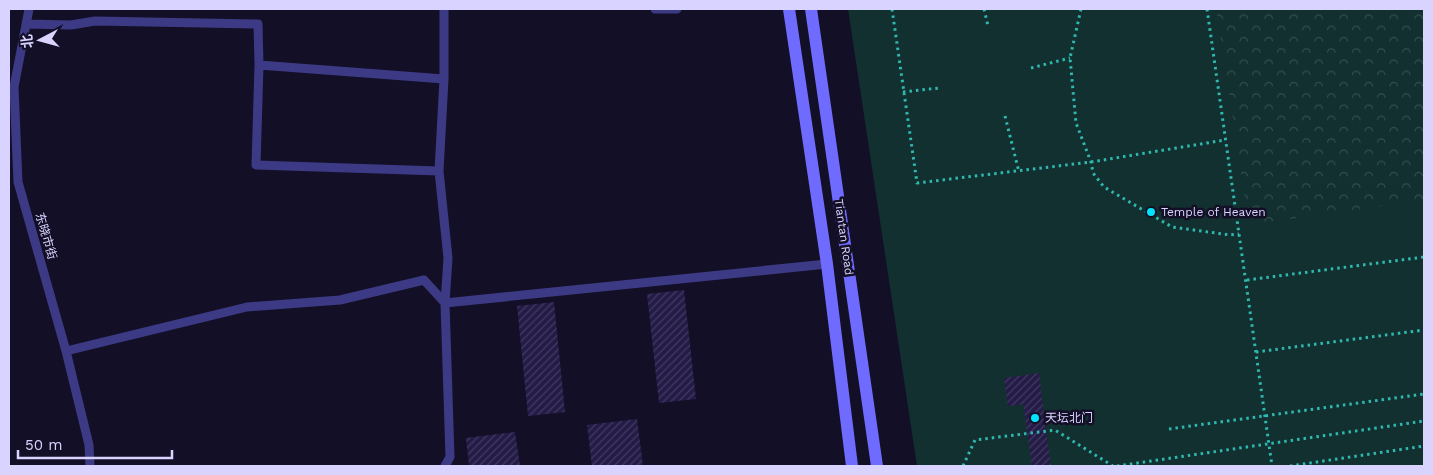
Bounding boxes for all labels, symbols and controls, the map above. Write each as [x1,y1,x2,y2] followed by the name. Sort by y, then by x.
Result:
[15,15,65,65] north arrow
[18,34,36,49] text: 北
[832,198,856,276] street label: Tiantan Road
[1161,205,1266,219] place label: Temple of Heaven
[1145,206,1157,218] marker: Temple of Heaven
[33,211,59,261] street label: 东晓市街
[1045,411,1093,425] place label: 天坛北门
[1029,412,1041,424] marker: 天坛北门
[18,428,171,460] scale bar
[25,436,62,454] text: 50 m

